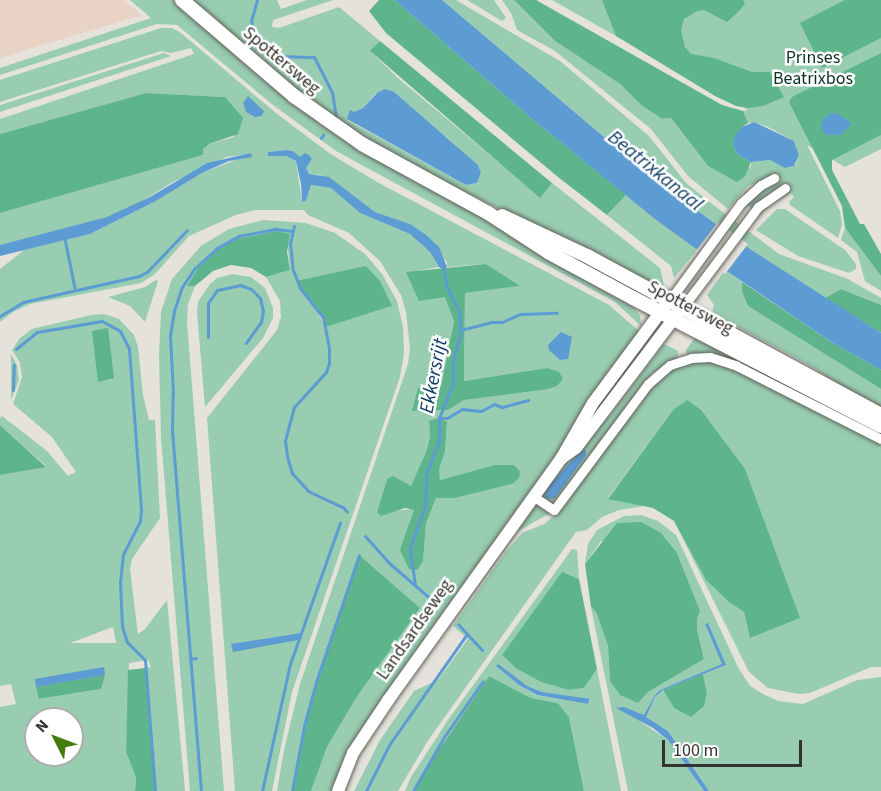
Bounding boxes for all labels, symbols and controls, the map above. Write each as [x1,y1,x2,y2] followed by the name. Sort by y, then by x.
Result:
[238,23,324,99] street label: Spottersweg
[773,48,853,90] park label: Prinses Beatrixbos
[603,125,707,217] water label: Beatrixkanaal
[643,276,737,340] street label: Spottersweg
[415,336,453,416] water label: Ekkersrijt
[372,576,458,684] street label: Landsardseweg
[24,707,84,767] north arrow
[30,715,54,738] text: N
[665,728,804,766] scale bar
[673,738,718,763] text: 100 m

